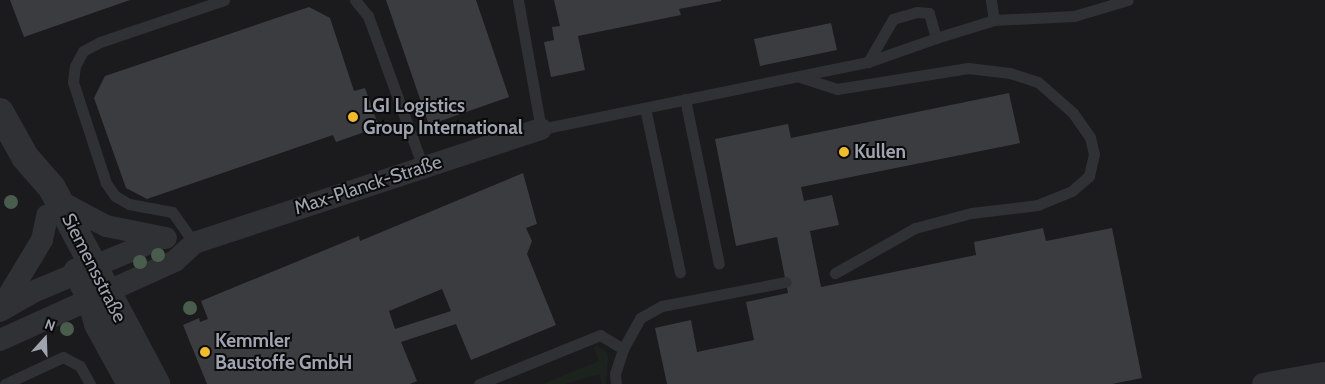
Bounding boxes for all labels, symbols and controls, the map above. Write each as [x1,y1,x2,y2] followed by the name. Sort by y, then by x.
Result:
[363,95,523,139] place label: LGI Logistics Group International
[347,111,359,123] marker: LGI Logistics Group International
[854,141,906,163] place label: Kullen
[838,146,850,158] marker: Kullen
[291,150,445,220] street label: Max-Planck-Straße
[57,210,131,326] street label: Siemensstraße
[20,314,70,364] north arrow
[42,315,58,335] text: N
[215,330,352,374] place label: Kemmler Baustoffe GmbH
[199,346,211,358] marker: Kemmler Baustoffe GmbH

